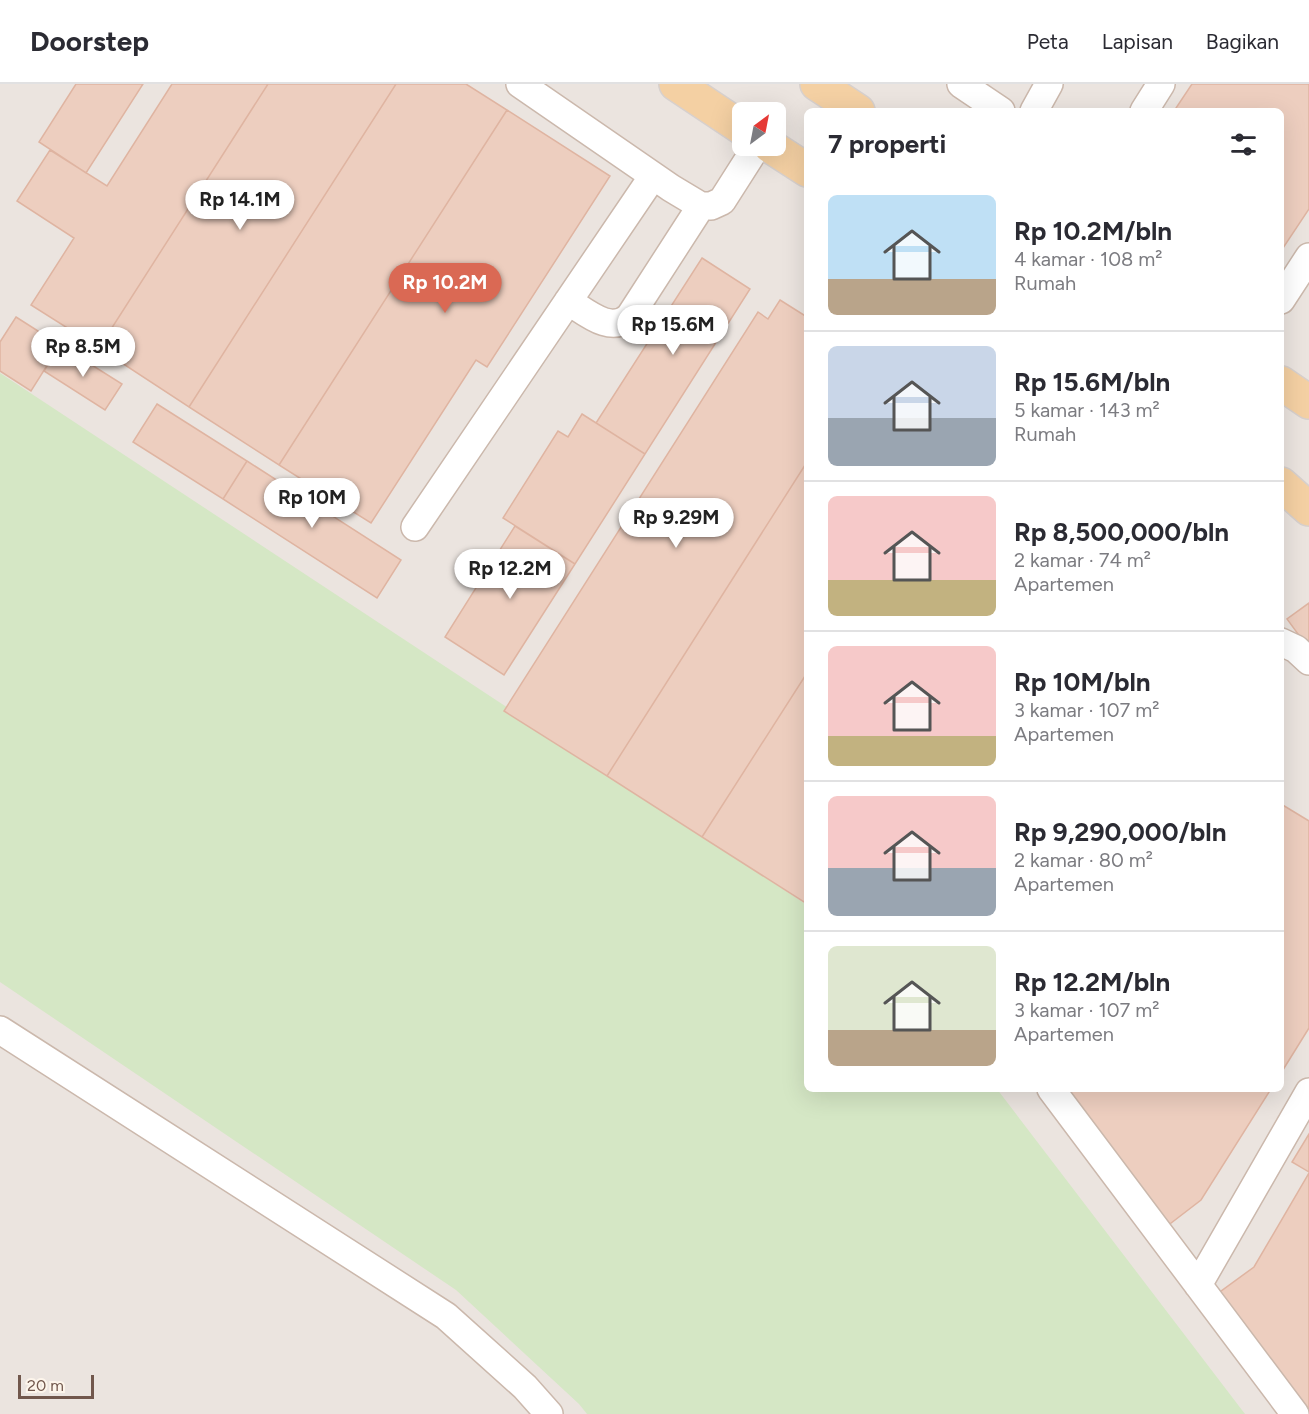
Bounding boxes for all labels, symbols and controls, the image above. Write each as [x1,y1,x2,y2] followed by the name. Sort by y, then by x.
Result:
[30,24,149,58] text: Doorstep
[1027,29,1069,54] text: Peta
[1102,29,1173,54] text: Lapisan
[1206,29,1279,54] text: Bagikan
[732,102,786,156] north arrow
[732,102,786,156] map controls
[828,128,946,160] text: 7 properti
[1227,128,1260,161] icon: filters
[178,180,302,231] pin: Rp 14.1M
[199,187,281,211] text: Rp 14.1M
[1014,215,1172,247] text: Rp 10.2M/bln
[876,219,948,291] icon: home
[1014,247,1163,271] text: 4 kamar · 108 m²
[383,263,507,314] pin: Rp 10.2M
[403,270,487,294] text: Rp 10.2M
[1014,271,1076,295] text: Rumah
[611,305,735,356] pin: Rp 15.6M
[631,312,715,336] text: Rp 15.6M
[28,327,138,378] pin: Rp 8.5M
[45,334,121,358] text: Rp 8.5M
[1014,366,1170,398] text: Rp 15.6M/bln
[876,370,948,442] icon: home
[1014,398,1160,422] text: 5 kamar · 143 m²
[1014,422,1076,446] text: Rumah
[263,478,361,529] pin: Rp 10M
[278,485,346,509] text: Rp 10M
[614,498,738,549] pin: Rp 9.29M
[633,505,719,529] text: Rp 9.29M
[1014,516,1229,548] text: Rp 8,500,000/bln
[876,520,948,592] icon: home
[1014,548,1151,572] text: 2 kamar · 74 m²
[448,549,572,600] pin: Rp 12.2M
[468,556,552,580] text: Rp 12.2M
[1014,572,1114,596] text: Apartemen
[1014,666,1151,698] text: Rp 10M/bln
[876,670,948,742] icon: home
[1014,698,1159,722] text: 3 kamar · 107 m²
[1014,722,1114,746] text: Apartemen
[1014,816,1226,848] text: Rp 9,290,000/bln
[876,820,948,892] icon: home
[1014,848,1153,872] text: 2 kamar · 80 m²
[1014,872,1114,896] text: Apartemen
[1014,966,1170,998] text: Rp 12.2M/bln
[876,970,948,1042] icon: home
[1014,998,1159,1022] text: 3 kamar · 107 m²
[1014,1022,1114,1046] text: Apartemen
[18,1372,94,1400] scale bar
[27,1376,64,1395] text: 20 m

